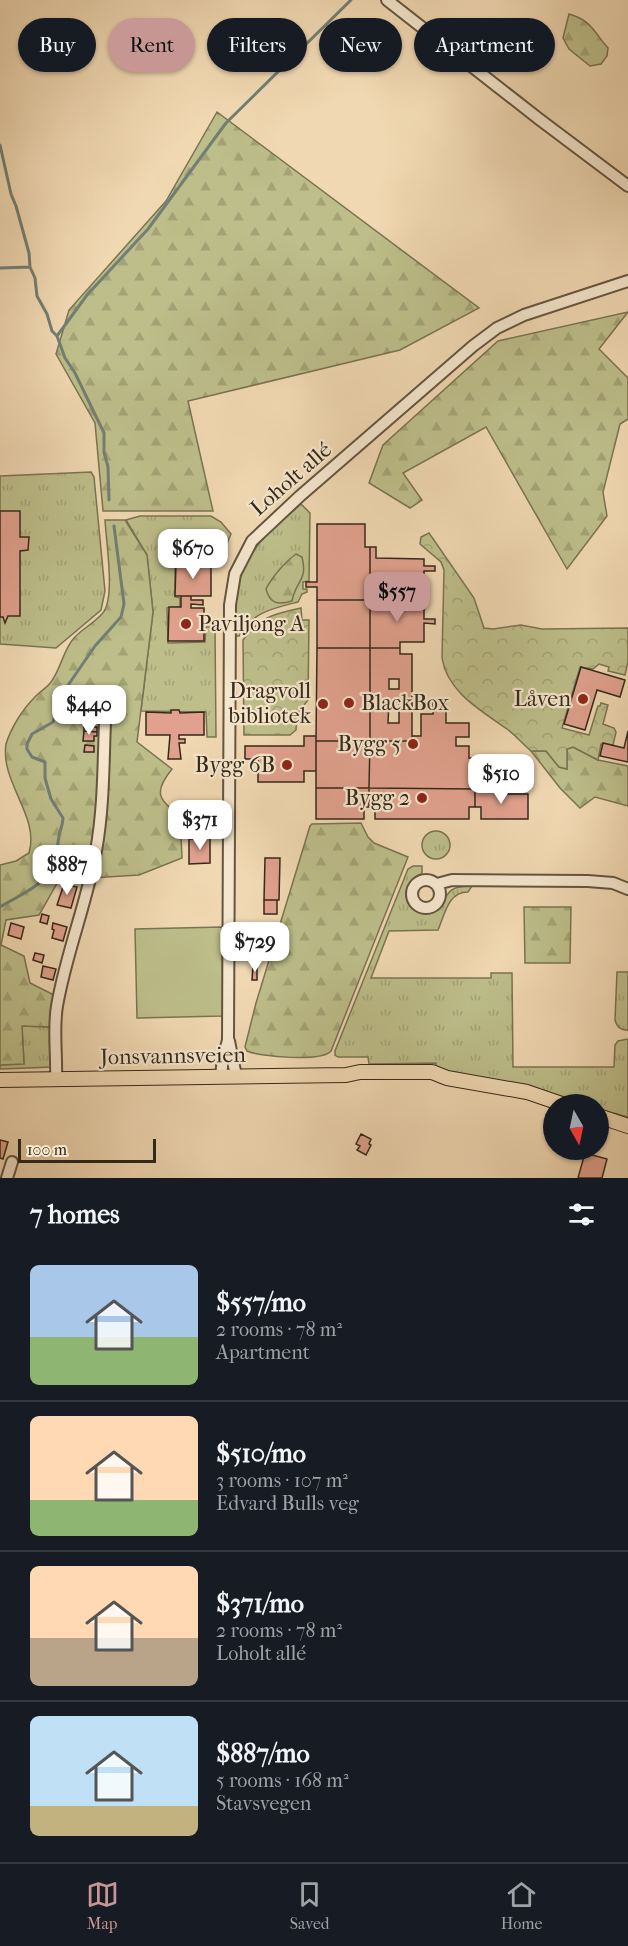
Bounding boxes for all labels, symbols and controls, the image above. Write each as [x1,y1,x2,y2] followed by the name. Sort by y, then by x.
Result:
[18,18,96,72] chip: Buy
[108,18,195,72] chip: Rent
[207,18,307,72] chip: Filters
[319,18,402,72] chip: New
[414,18,555,72] chip: Apartment
[245,437,337,521] street label: Loholt allé
[157,529,229,580] pin: $670
[172,537,214,560] text: $670
[361,572,433,623] pin: $557
[378,580,416,603] text: $557
[198,611,305,637] place label: Paviljong A
[179,617,193,631] marker: Paviljong A
[227,678,312,729] place label: Dragvoll bibliotek
[53,685,125,736] pin: $440
[514,686,571,712] place label: Låven
[361,690,450,716] place label: BlackBox
[576,692,590,706] marker: Låven
[66,693,112,716] text: $440
[342,696,356,710] marker: BlackBox
[316,697,330,711] marker: Dragvoll bibliotek
[338,731,401,757] place label: Bygg 5
[406,737,420,751] marker: Bygg 5
[195,752,275,778] place label: Bygg 6B
[465,754,537,805] pin: $510
[280,758,294,772] marker: Bygg 6B
[482,762,520,785] text: $510
[345,785,410,811] place label: Bygg 2
[415,791,429,805] marker: Bygg 2
[164,800,236,851] pin: $371
[182,808,218,831] text: $371
[31,845,103,896] pin: $887
[47,853,87,876] text: $887
[219,922,291,973] pin: $729
[234,930,276,953] text: $729
[98,1042,246,1070] street label: Jonsvannsveien
[543,1094,609,1160] north arrow
[543,1094,609,1160] map controls
[18,1136,156,1164] scale bar
[27,1140,67,1159] text: 100 m
[565,1198,598,1231] icon: filters
[30,1199,120,1230] text: 7 homes
[216,1287,306,1318] text: $557/mo
[78,1289,150,1361] icon: home
[216,1318,342,1341] text: 2 rooms · 78 m²
[216,1341,310,1364] text: Apartment
[216,1438,306,1469] text: $510/mo
[78,1440,150,1512] icon: home
[216,1469,348,1492] text: 3 rooms · 107 m²
[216,1492,359,1515] text: Edvard Bulls veg
[216,1588,304,1619] text: $371/mo
[78,1590,150,1662] icon: home
[216,1619,342,1642] text: 2 rooms · 78 m²
[216,1642,306,1665] text: Loholt allé
[216,1738,310,1769] text: $887/mo
[78,1740,150,1812] icon: home
[216,1769,349,1792] text: 5 rooms · 168 m²
[216,1792,311,1815] text: Stavsvegen
[86,1878,119,1933] tab: Map
[290,1878,330,1933] tab: Saved
[501,1878,542,1933] tab: Home

